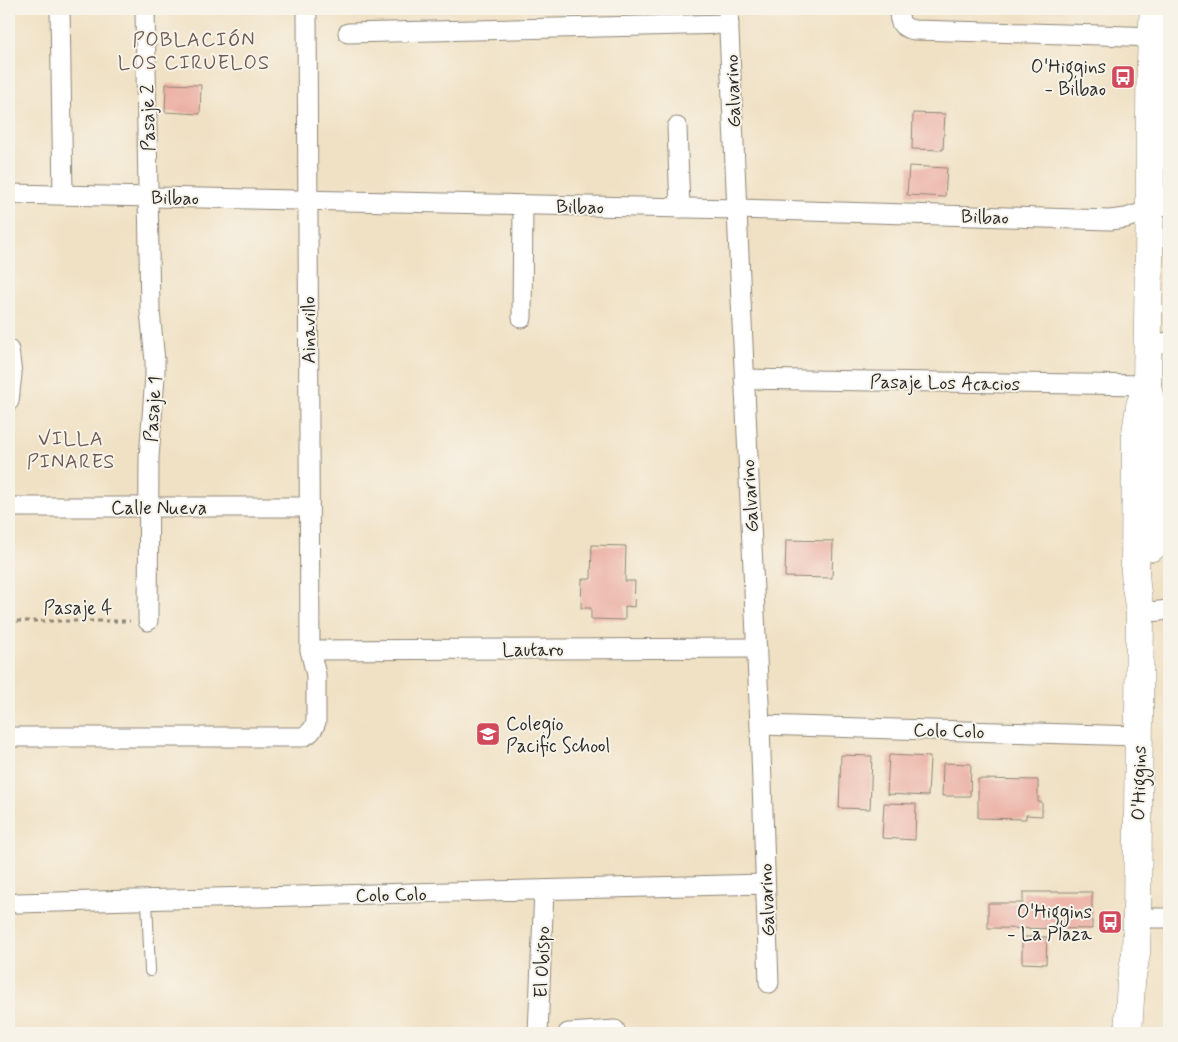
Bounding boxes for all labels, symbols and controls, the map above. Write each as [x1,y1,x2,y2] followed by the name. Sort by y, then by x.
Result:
[118,27,270,77] district label: POBLACIÓN LOS CIRUELOS
[720,54,747,128] street label: Galvarino
[1031,55,1106,102] place label: O'Higgins - Bilbao
[1110,64,1136,90] bus stop icon: O'Higgins - Bilbao
[135,84,163,152] street label: Pasaje 2
[151,186,199,211] street label: Bilbao
[556,195,604,220] street label: Bilbao
[961,204,1009,231] street label: Bilbao
[297,296,322,364] street label: Ainavillo
[870,370,1020,398] street label: Pasaje Los Acacios
[139,375,169,443] street label: Pasaje 1
[27,426,115,476] district label: VILLA PINARES
[736,459,765,533] street label: Galvarino
[111,496,207,521] street label: Calle Nueva
[44,596,112,622] street label: Pasaje 4
[502,638,564,663] street label: Lautaro
[506,712,610,759] place label: Colegio Pacific School
[913,718,985,745] street label: Colo Colo
[475,721,501,747] school or university icon: Colegio Pacific School
[1126,745,1156,821] street label: O'Higgins
[754,863,781,937] street label: Galvarino
[355,882,427,909] street label: Colo Colo
[1007,900,1093,947] place label: O'Higgins - La Plaza
[1097,909,1123,935] bus stop icon: O'Higgins - La Plaza
[529,926,556,999] street label: El Obispo

